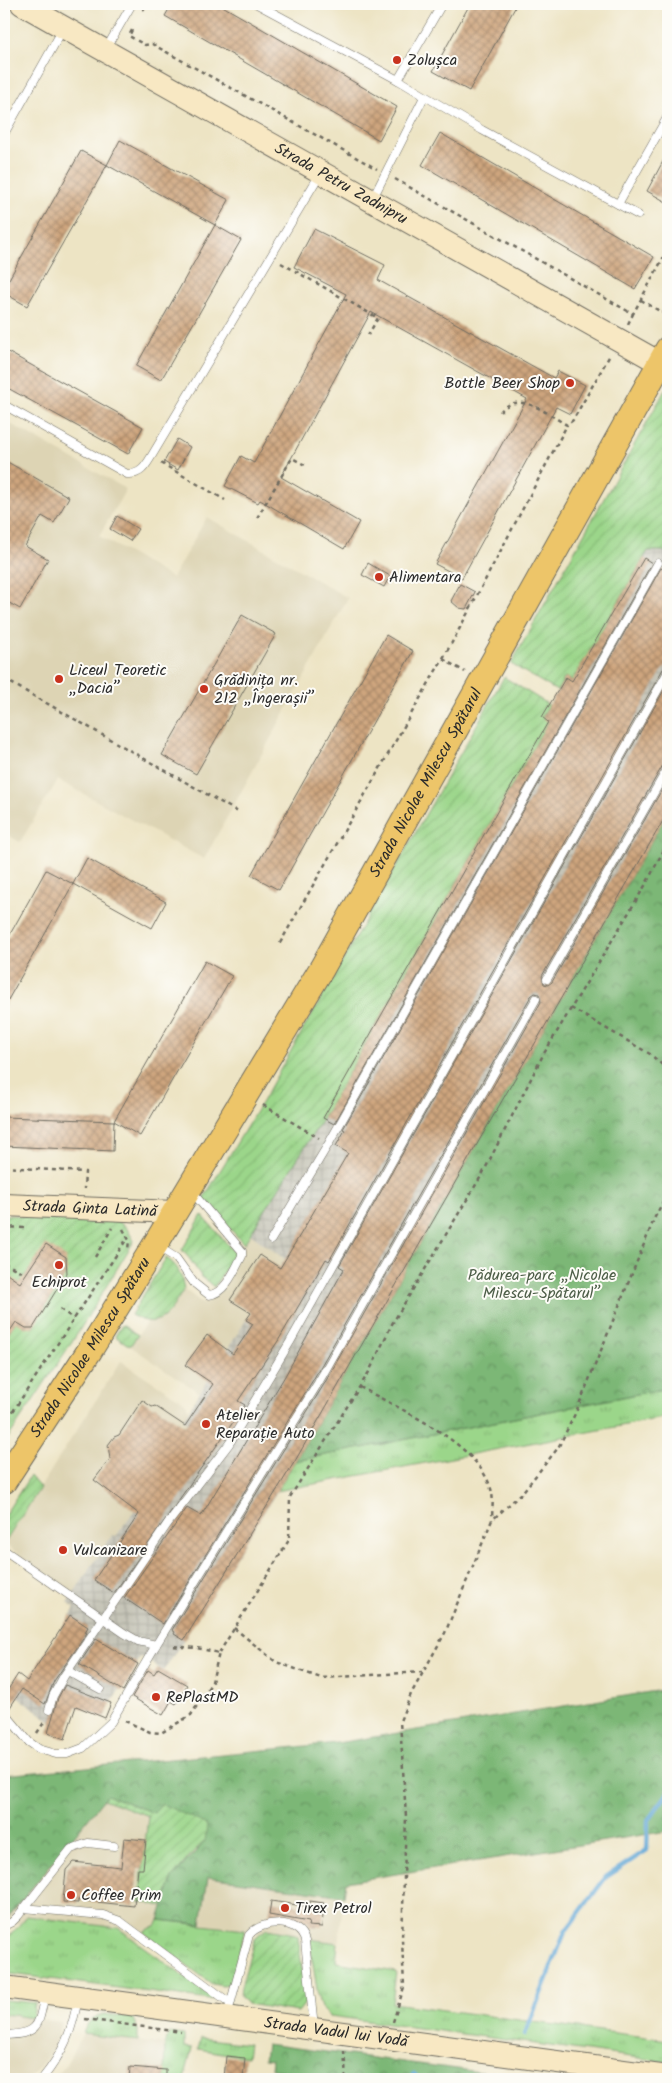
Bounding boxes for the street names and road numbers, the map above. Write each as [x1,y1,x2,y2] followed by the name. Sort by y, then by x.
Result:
[270,136,412,231] street label: Strada Petru Zadnipru
[363,683,489,882] street label: Strada Nicolae Milescu Spătarul
[22,1193,159,1224] street label: Strada Ginta Latină
[23,1252,157,1443] street label: Strada Nicolae Milescu Spătaru
[263,2010,411,2054] street label: Strada Vadul lui Vodă

